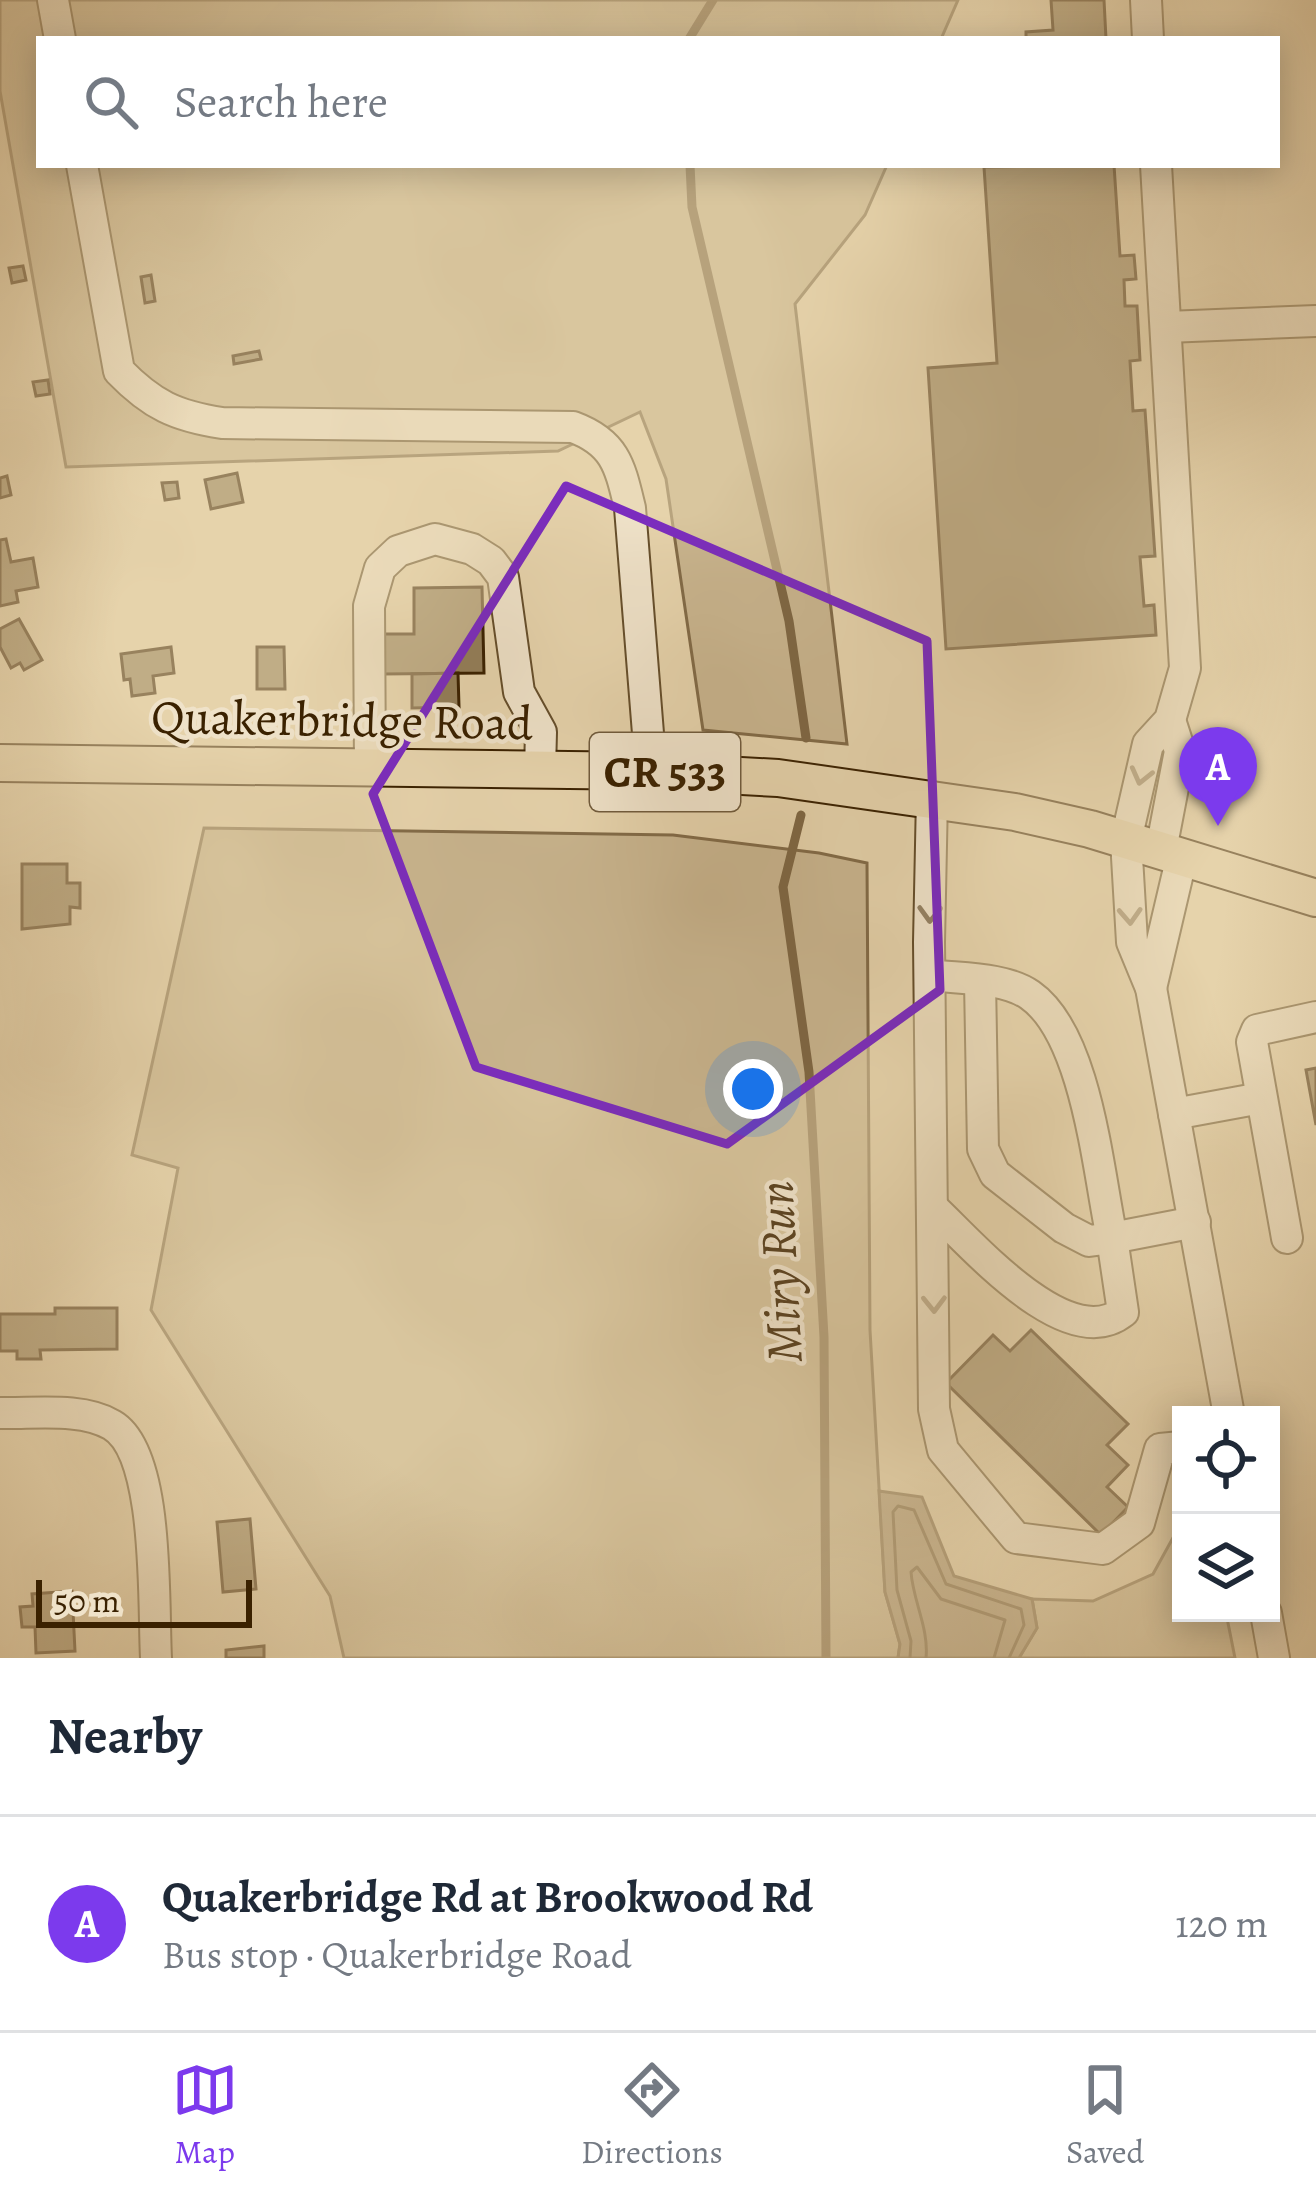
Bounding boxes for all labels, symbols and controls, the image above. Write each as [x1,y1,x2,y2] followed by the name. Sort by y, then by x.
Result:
[36,36,1280,168] search box
[78,69,144,135] icon: search
[174,71,388,133] text: Search here
[151,684,534,756] street label: Quakerbridge Road
[1179,727,1257,826] pin: A
[590,733,740,811] road number: CR 533
[1130,766,1155,786] one-way arrow
[917,905,943,924] one-way arrow
[1117,907,1143,926] one-way arrow
[723,1059,783,1119] your location
[740,1179,820,1365] water label: Miry Run
[921,1296,947,1314] one-way arrow
[1172,1406,1280,1622] map controls
[1172,1406,1280,1514] button: locate
[1172,1514,1280,1622] button: layers
[36,1574,252,1627] scale bar
[54,1578,120,1623] text: 50 m
[48,1701,202,1771] text: Nearby
[162,1866,813,1928] text: Quakerbridge Rd at Brookwood Rd
[75,1897,99,1950] text: A
[1175,1897,1268,1950] text: 120 m
[162,1928,632,1981] text: Bus stop · Quakerbridge Road
[172,2057,238,2174] tab: Map
[581,2057,723,2174] tab: Directions
[1066,2057,1144,2174] tab: Saved

